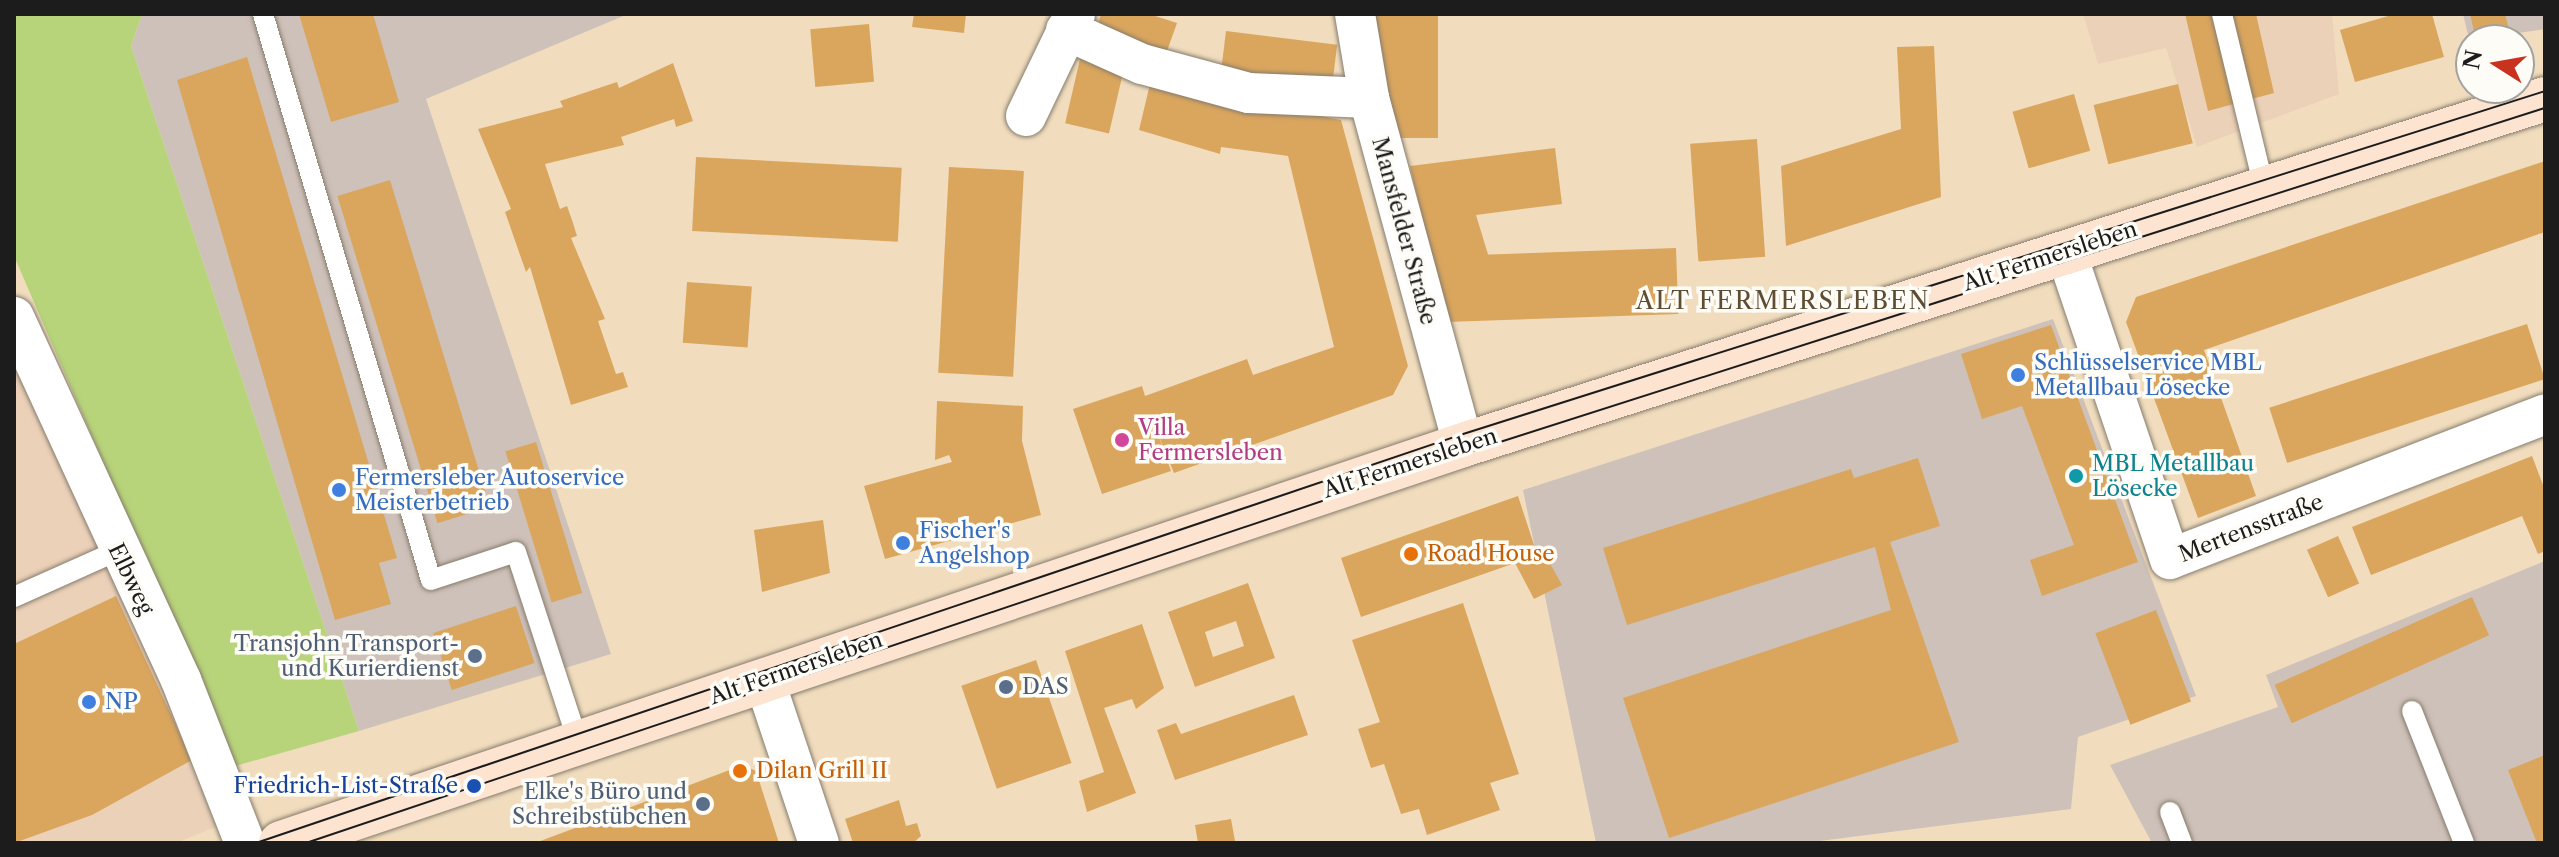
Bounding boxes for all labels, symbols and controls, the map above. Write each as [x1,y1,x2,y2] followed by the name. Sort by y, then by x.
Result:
[2455,24,2535,104] north arrow
[2458,48,2488,72] text: N
[1366,134,1442,328] street label: Mansfelder Straße
[1960,215,2140,297] street label: Alt Fermersleben
[1635,287,1931,315] district label: ALT FERMERSLEBEN
[2034,349,2262,400] place label: Schlüsselservice MBL Metallbau Lösecke
[2009,366,2027,384] marker: Schlüsselservice MBL Metallbau Lösecke
[1138,414,1283,466] place label: Villa Fermersleben
[1320,422,1500,504] street label: Alt Fermersleben
[1113,431,1131,449] marker: Villa Fermersleben
[2092,450,2255,502] place label: MBL Metallbau Lösecke
[355,464,626,516] place label: Fermersleber Autoservice Meisterbetrieb
[2067,467,2085,485] marker: MBL Metallbau Lösecke
[330,481,348,499] marker: Fermersleber Autoservice Meisterbetrieb
[2175,488,2327,568] street label: Mertensstraße
[919,517,1030,568] place label: Fischer's Angelshop
[894,534,912,552] marker: Fischer's Angelshop
[102,539,160,619] street label: Elbweg
[1427,541,1555,567] place label: Road House
[1402,545,1420,563] marker: Road House
[706,626,886,710] street label: Alt Fermersleben
[233,630,459,682] place label: Transjohn Transport- und Kurierdienst
[466,647,484,665] marker: Transjohn Transport- und Kurierdienst
[1022,674,1069,700] place label: DAS
[997,678,1015,696] marker: DAS
[105,689,138,715] place label: NP
[80,693,98,711] marker: NP
[756,758,887,784] place label: Dilan Grill II
[731,762,749,780] marker: Dilan Grill II
[233,773,458,799] place label: Friedrich-List-Straße
[465,777,483,795] marker: Friedrich-List-Straße
[512,778,687,830] place label: Elke's Büro und Schreibstübchen
[694,795,712,813] marker: Elke's Büro und Schreibstübchen

